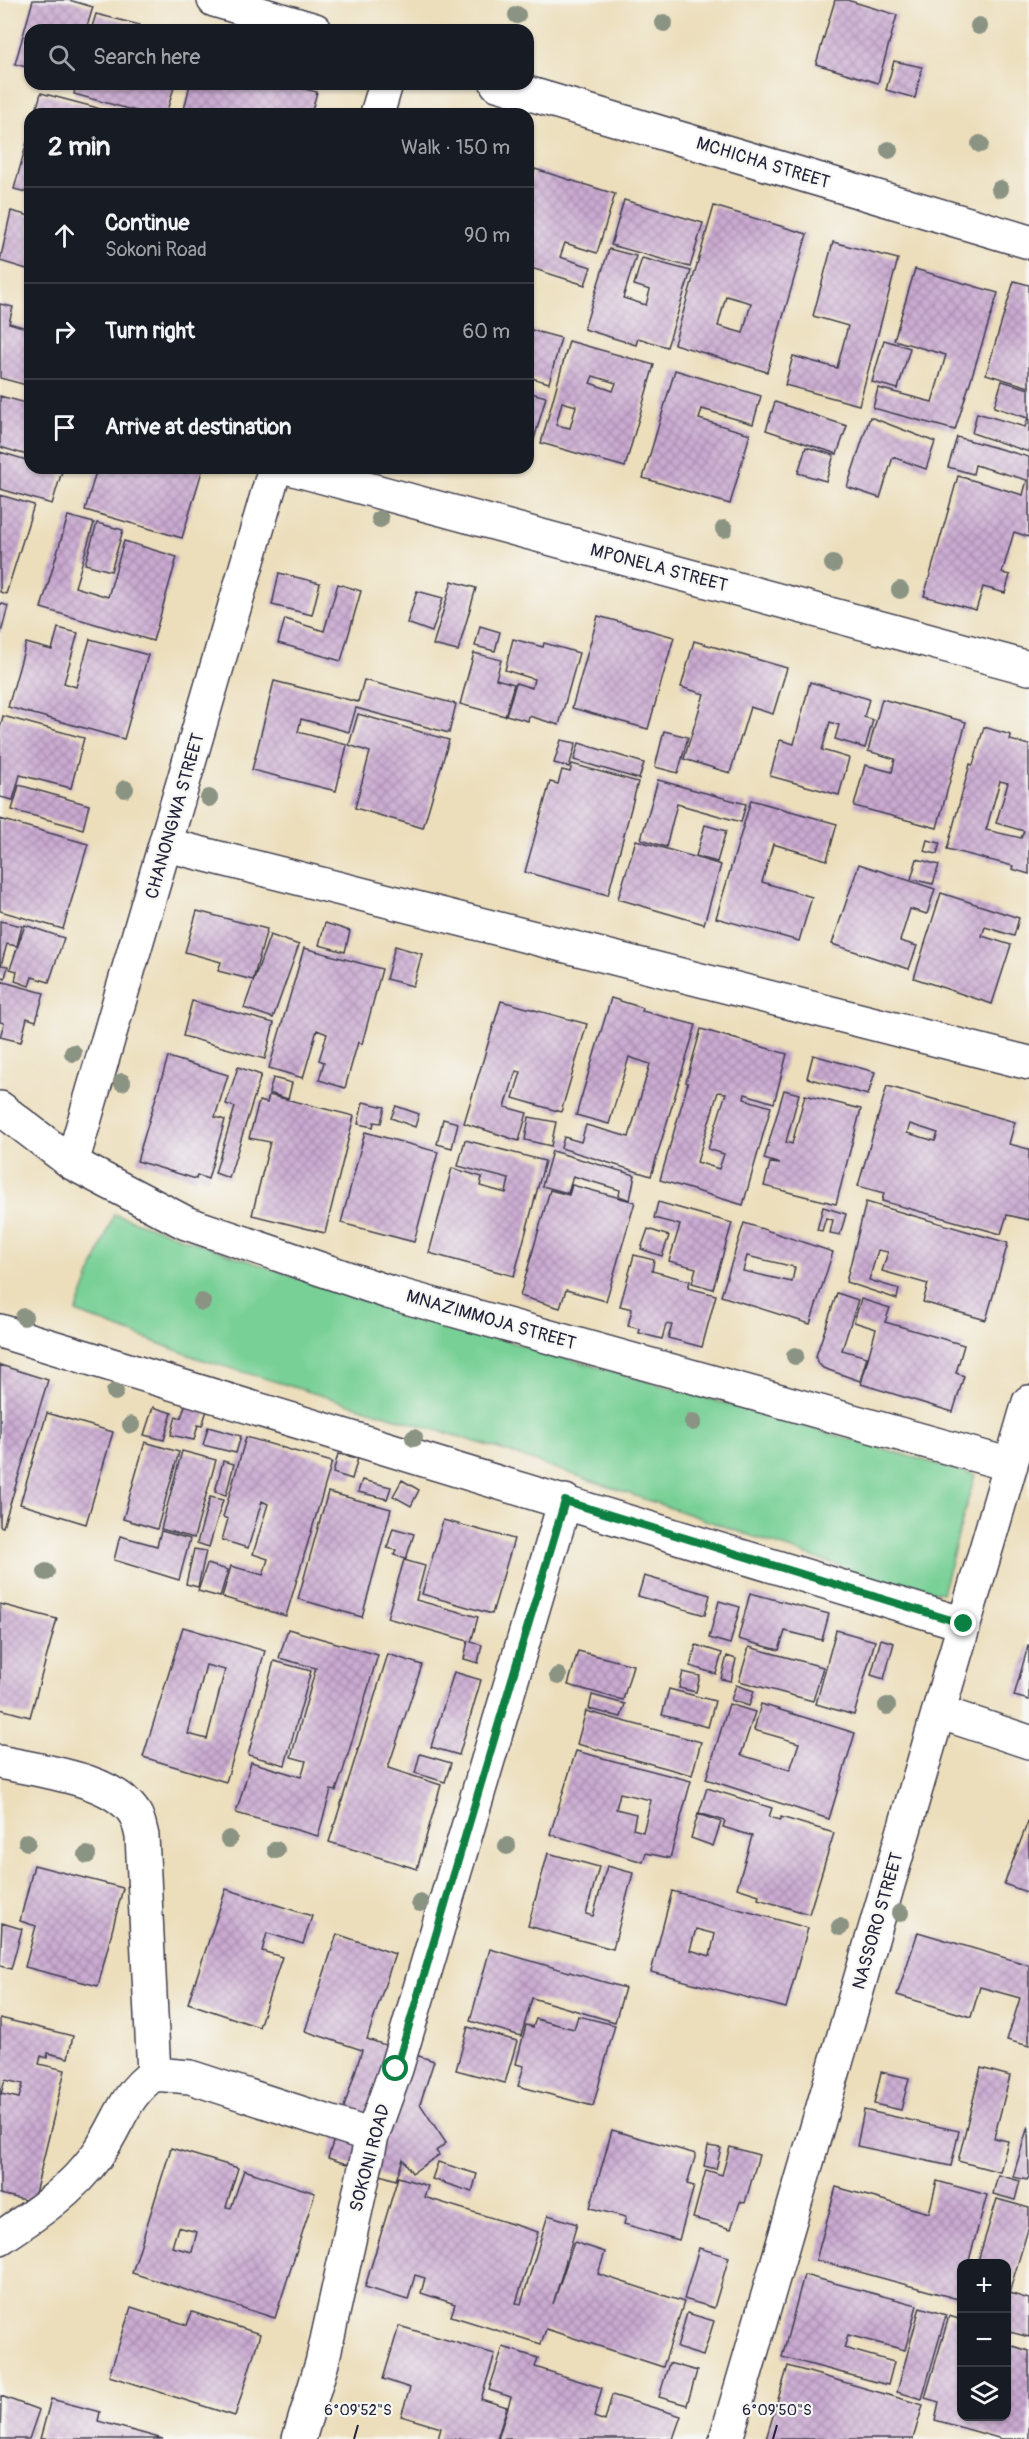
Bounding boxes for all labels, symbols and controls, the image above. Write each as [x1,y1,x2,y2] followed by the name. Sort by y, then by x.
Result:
[24,24,534,90] search box
[45,41,78,74] icon: search
[93,43,200,71] text: Search here
[48,131,110,163] text: 2 min
[694,132,832,194] street label: MCHICHA STREET
[401,135,510,160] text: Walk · 150 m
[105,209,189,237] text: Continue
[48,219,81,252] icon: ahead
[464,223,510,248] text: 90 m
[105,237,207,262] text: Sokoni Road
[48,315,81,348] icon: right
[105,317,195,345] text: Turn right
[463,319,510,344] text: 60 m
[48,411,81,444] icon: arrive
[105,413,291,441] text: Arrive at destination
[588,539,730,597] street label: MPONELA STREET
[140,730,210,902] street label: CHANONGWA STREET
[404,1285,578,1355] street label: MNAZIMMOJA STREET
[950,1610,976,1636] route end
[847,1850,909,1992] street label: NASSORO STREET
[382,2055,408,2081] route start
[345,2102,395,2214] street label: SOKONI ROAD
[957,2259,1011,2421] map controls
[957,2259,1011,2313] button: +
[957,2313,1011,2367] button: −
[957,2367,1011,2421] button: layers
[324,2401,392,2420] text: 6°09'52"S
[742,2401,812,2420] text: 6°09'50"S

